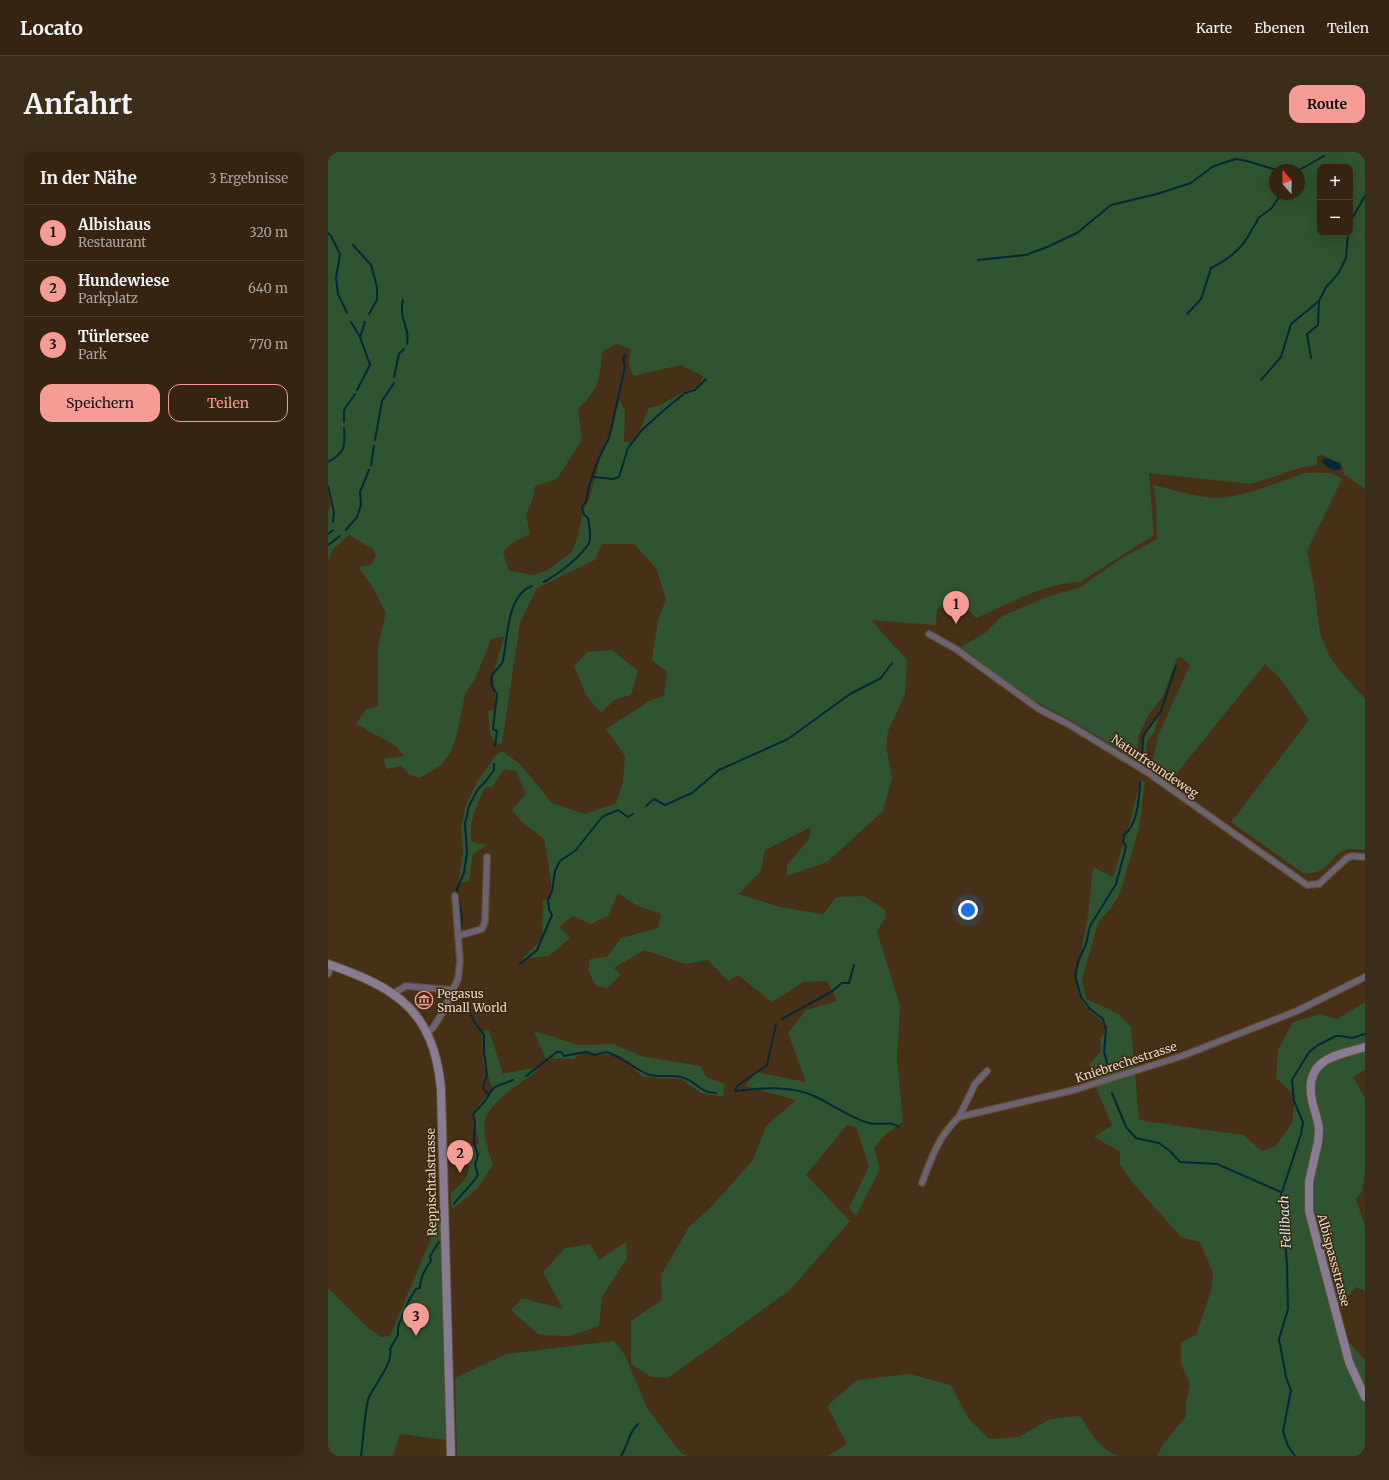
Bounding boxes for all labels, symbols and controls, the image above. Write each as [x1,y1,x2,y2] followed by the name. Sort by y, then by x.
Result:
[20,16,83,40] text: Locato
[1196,19,1232,37] text: Karte
[1254,19,1305,37] text: Ebenen
[1327,19,1369,37] text: Teilen
[1289,85,1365,123] button: Route
[24,86,133,122] text: Anfahrt
[1269,164,1305,200] north arrow
[1317,164,1353,236] map controls
[1317,164,1353,200] button: +
[40,167,137,189] text: In der Nähe
[209,170,288,187] text: 3 Ergebnisse
[1317,200,1353,236] button: −
[78,215,151,234] text: Albishaus
[50,224,56,241] text: 1
[249,224,288,241] text: 320 m
[78,234,146,251] text: Restaurant
[78,271,169,290] text: Hundewiese
[49,280,57,297] text: 2
[248,280,288,297] text: 640 m
[78,290,138,307] text: Parkplatz
[78,327,149,346] text: Türlersee
[49,336,57,353] text: 3
[249,336,288,353] text: 770 m
[78,346,107,363] text: Park
[40,384,160,422] button: Speichern
[168,384,288,422] button: Teilen
[943,591,969,624] pin: 1
[1109,731,1202,801] street label: Naturfreundeweg
[958,900,978,920] your location
[437,986,507,1015] place label: Pegasus Small World
[414,990,434,1010] museum icon: Pegasus Small World
[1073,1038,1179,1086] street label: Kniebrechestrasse
[423,1128,439,1236] street label: Reppischtalstrasse
[447,1140,473,1173] pin: 2
[1275,1195,1295,1250] water label: Fellibach
[1314,1211,1354,1308] street label: Albispassstrasse
[403,1303,429,1336] pin: 3

